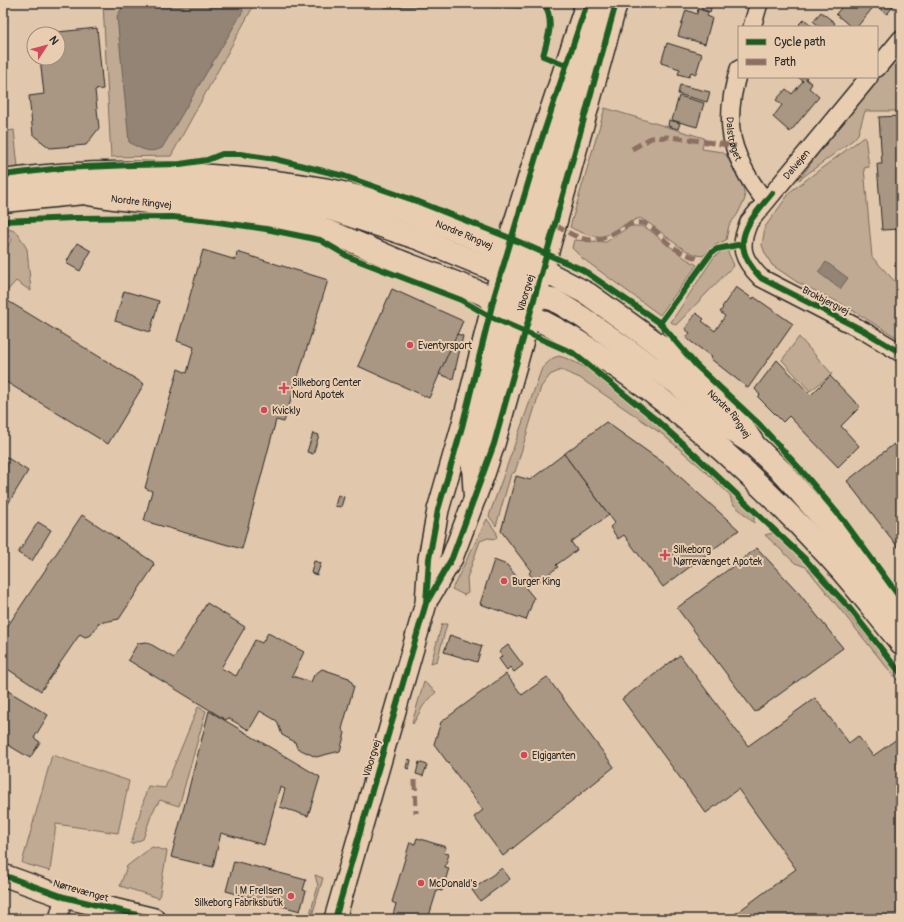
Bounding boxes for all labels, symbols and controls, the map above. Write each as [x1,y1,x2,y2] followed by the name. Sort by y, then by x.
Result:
[26,26,66,66] north arrow
[738,26,878,78] legend
[46,34,61,48] text: N
[774,35,826,50] text: Cycle path
[774,55,796,70] text: Path
[723,117,745,164] street label: Dalstrøget
[781,147,813,182] street label: Dalvejen
[110,193,172,211] street label: Nordre Ringvej
[434,218,495,252] street label: Nordre Ringvej
[515,273,537,313] street label: Viborgvej
[800,284,851,318] street label: Brokbjergvej
[405,340,415,350] marker: Eventyrsport
[418,340,473,352] place label: Eventyrsport
[292,377,362,401] place label: Silkeborg Center Nord Apotek
[279,383,289,393] marker: Silkeborg Center Nord Apotek
[705,387,753,441] street label: Nordre Ringvej
[259,405,269,415] marker: Kvickly
[272,405,301,417] place label: Kvickly
[673,544,763,568] place label: Silkeborg Nørrevænget Apotek
[660,550,670,560] marker: Silkeborg Nørrevænget Apotek
[499,576,509,586] marker: Burger King
[512,576,560,588] place label: Burger King
[361,738,383,778] street label: Viborgvej
[519,750,529,760] marker: Elgiganten
[532,750,576,762] place label: Elgiganten
[52,877,111,905] street label: Nørrevænget
[416,878,426,888] marker: McDonald's
[429,878,477,890] place label: McDonald's
[194,885,284,909] place label: I M Frellsen Silkeborg Fabriksbutik
[286,891,296,901] marker: I M Frellsen Silkeborg Fabriksbutik

